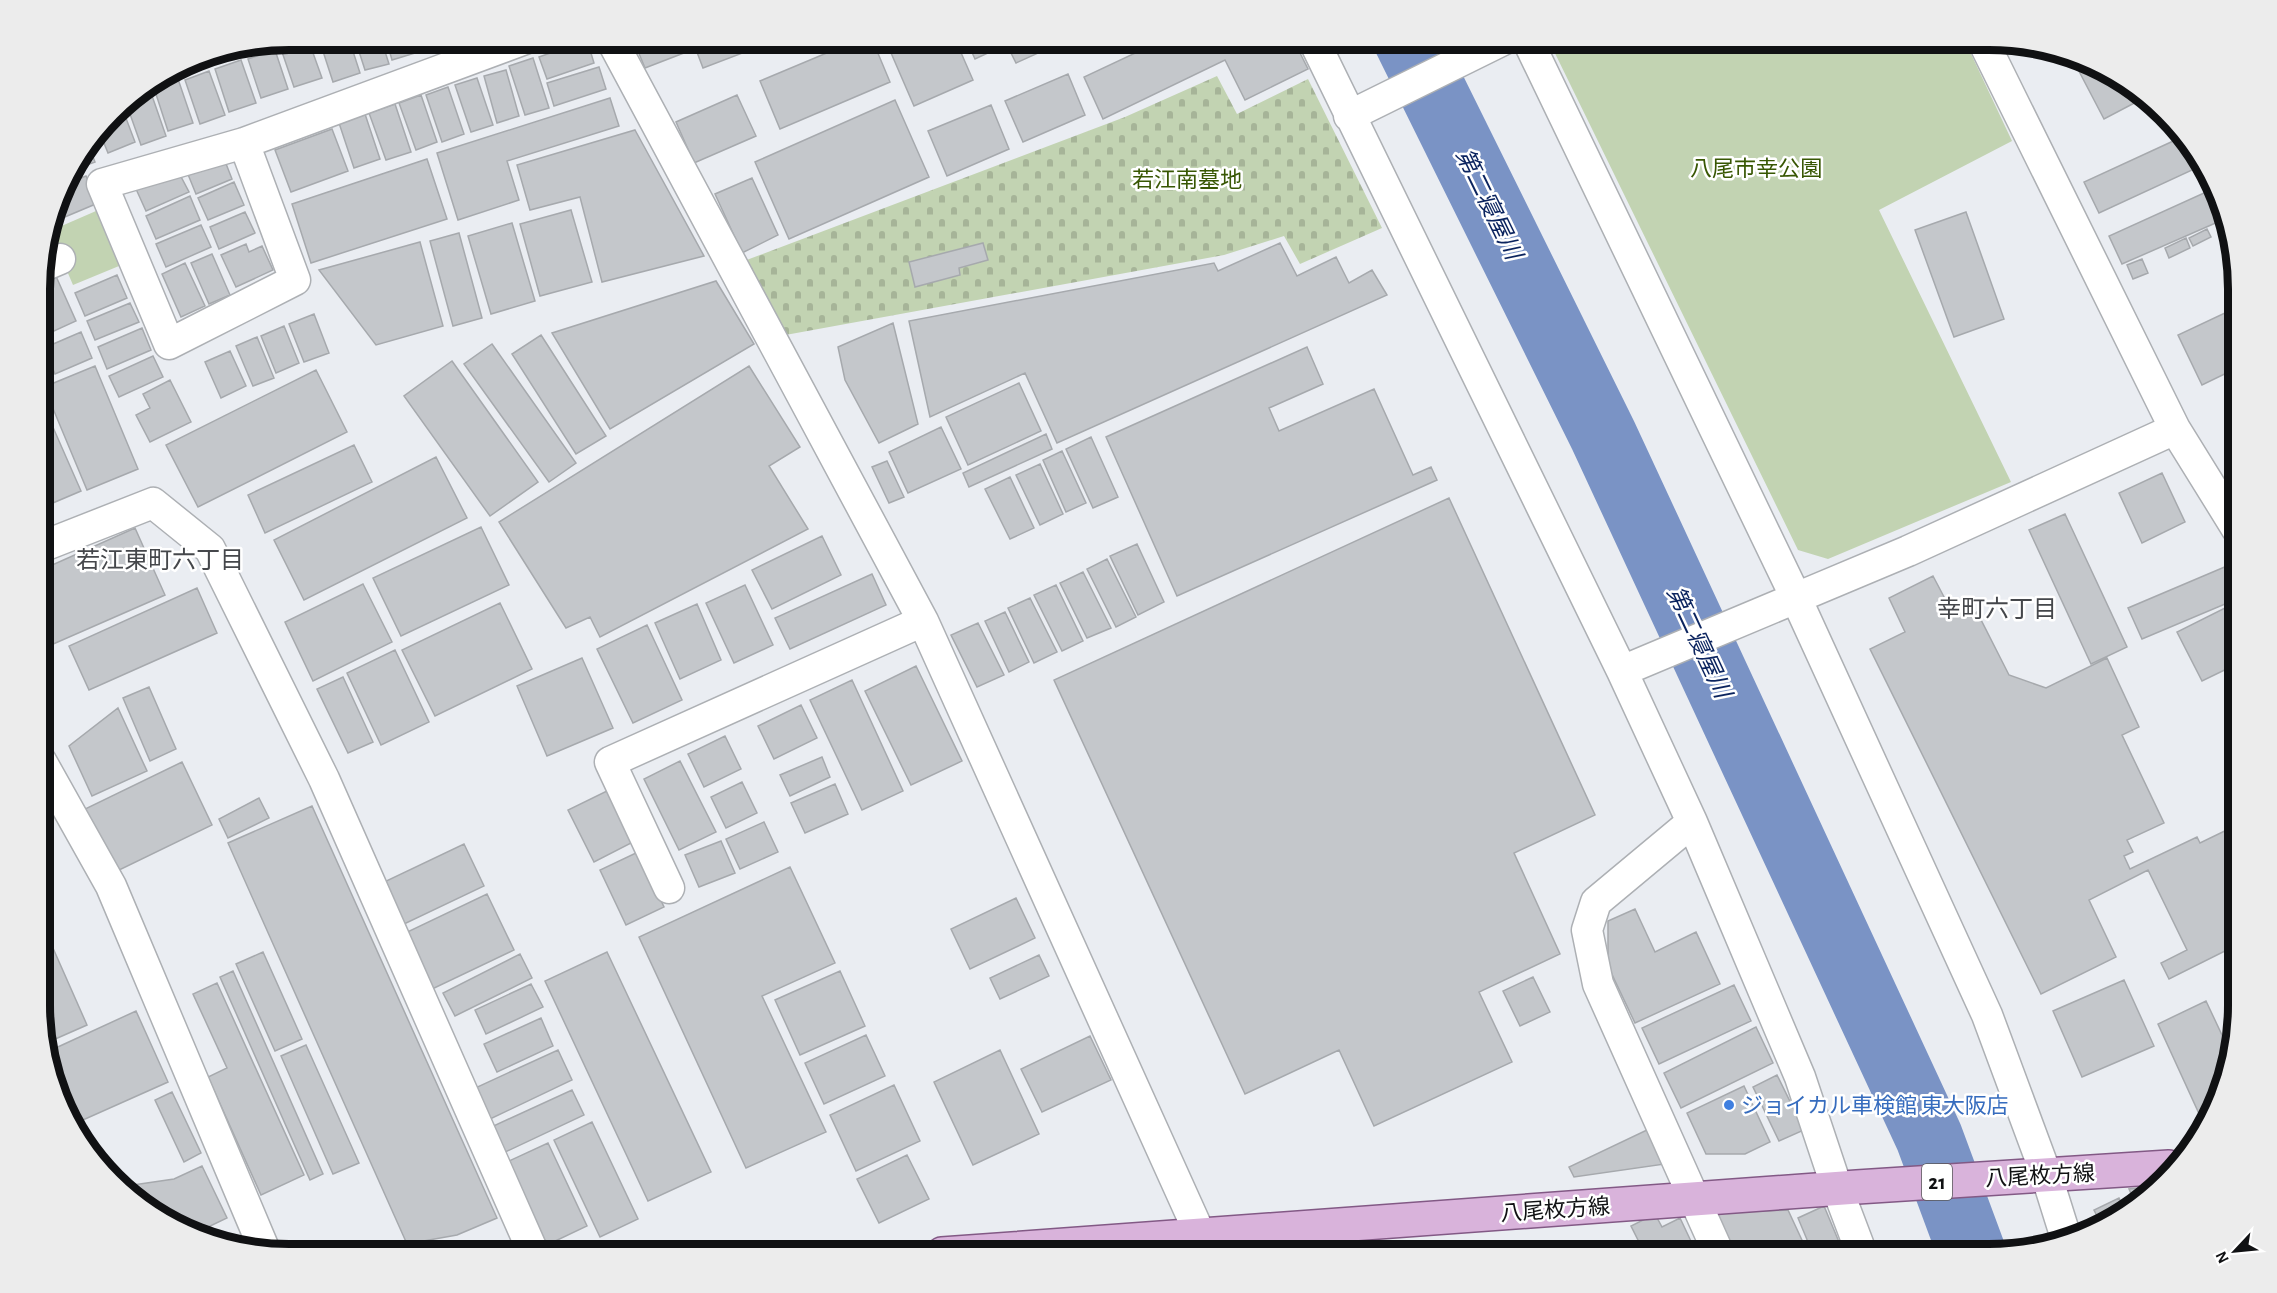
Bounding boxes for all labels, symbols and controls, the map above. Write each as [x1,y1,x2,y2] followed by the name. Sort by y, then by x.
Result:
[1451,144,1528,266] water label: 第二寝屋川
[1690,157,1822,180] park label: 八尾市幸公園
[1132,168,1242,191] park label: 若江南墓地
[76,547,244,573] district label: 若江東町六丁目
[1662,582,1737,705] water label: 第二寝屋川
[1937,596,2057,622] district label: 幸町六丁目
[1741,1094,2009,1117] place label: ジョイカル車検館 東大阪店
[1722,1098,1736,1112] marker: ジョイカル車検館 東大阪店
[1984,1161,2096,1190] street label: 八尾枚方線
[1922,1164,1952,1200] road number: 21
[1499,1194,1611,1225] street label: 八尾枚方線
[2205,1221,2265,1281] north arrow
[2213,1249,2232,1266] text: N

